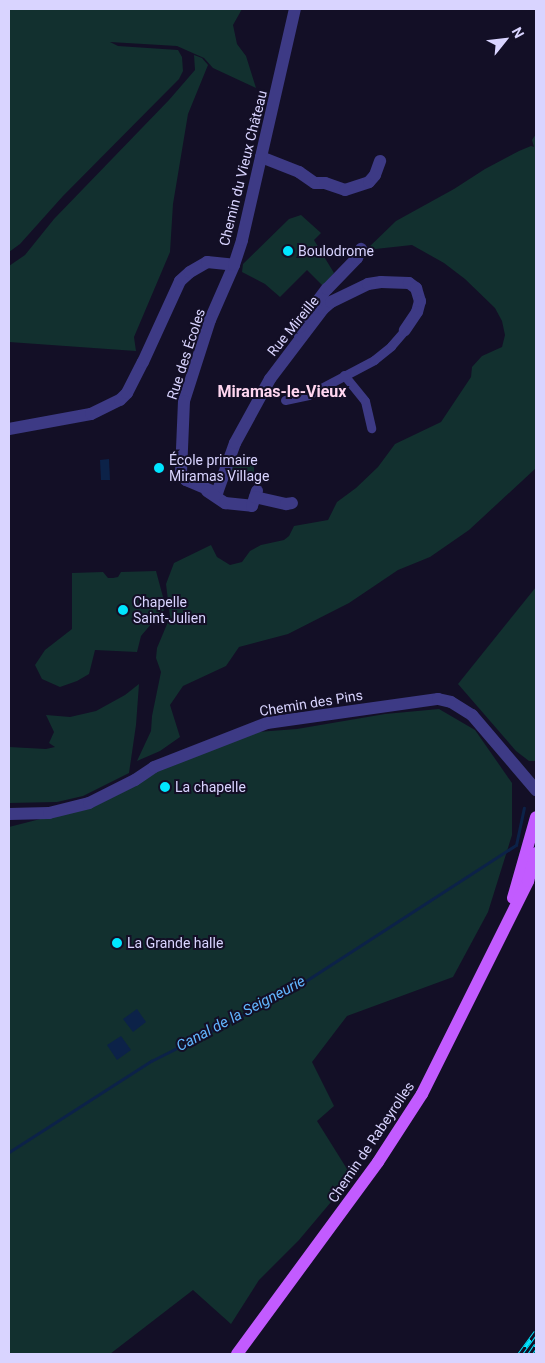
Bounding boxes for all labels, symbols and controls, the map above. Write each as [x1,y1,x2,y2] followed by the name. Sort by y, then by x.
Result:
[480,15,530,65] north arrow
[509,25,528,41] text: N
[216,88,270,248] street label: Chemin du Vieux Château
[298,243,374,259] place label: Boulodrome
[282,245,294,257] marker: Boulodrome
[264,293,322,359] street label: Rue Mireille
[163,306,209,402] street label: Rue des Écoles
[218,382,346,402] district label: Miramas-le-Vieux
[169,452,269,484] place label: École primaire Miramas Village
[153,462,165,474] marker: École primaire Miramas Village
[133,594,206,626] place label: Chapelle Saint-Julien
[117,604,129,616] marker: Chapelle Saint-Julien
[258,687,364,719] street label: Chemin des Pins
[175,779,246,795] place label: La chapelle
[159,781,171,793] marker: La chapelle
[127,935,223,951] place label: La Grande halle
[111,937,123,949] marker: La Grande halle
[174,972,308,1056] water label: Canal de la Seigneurie
[324,1078,418,1206] street label: Chemin de Rabeyrolles

